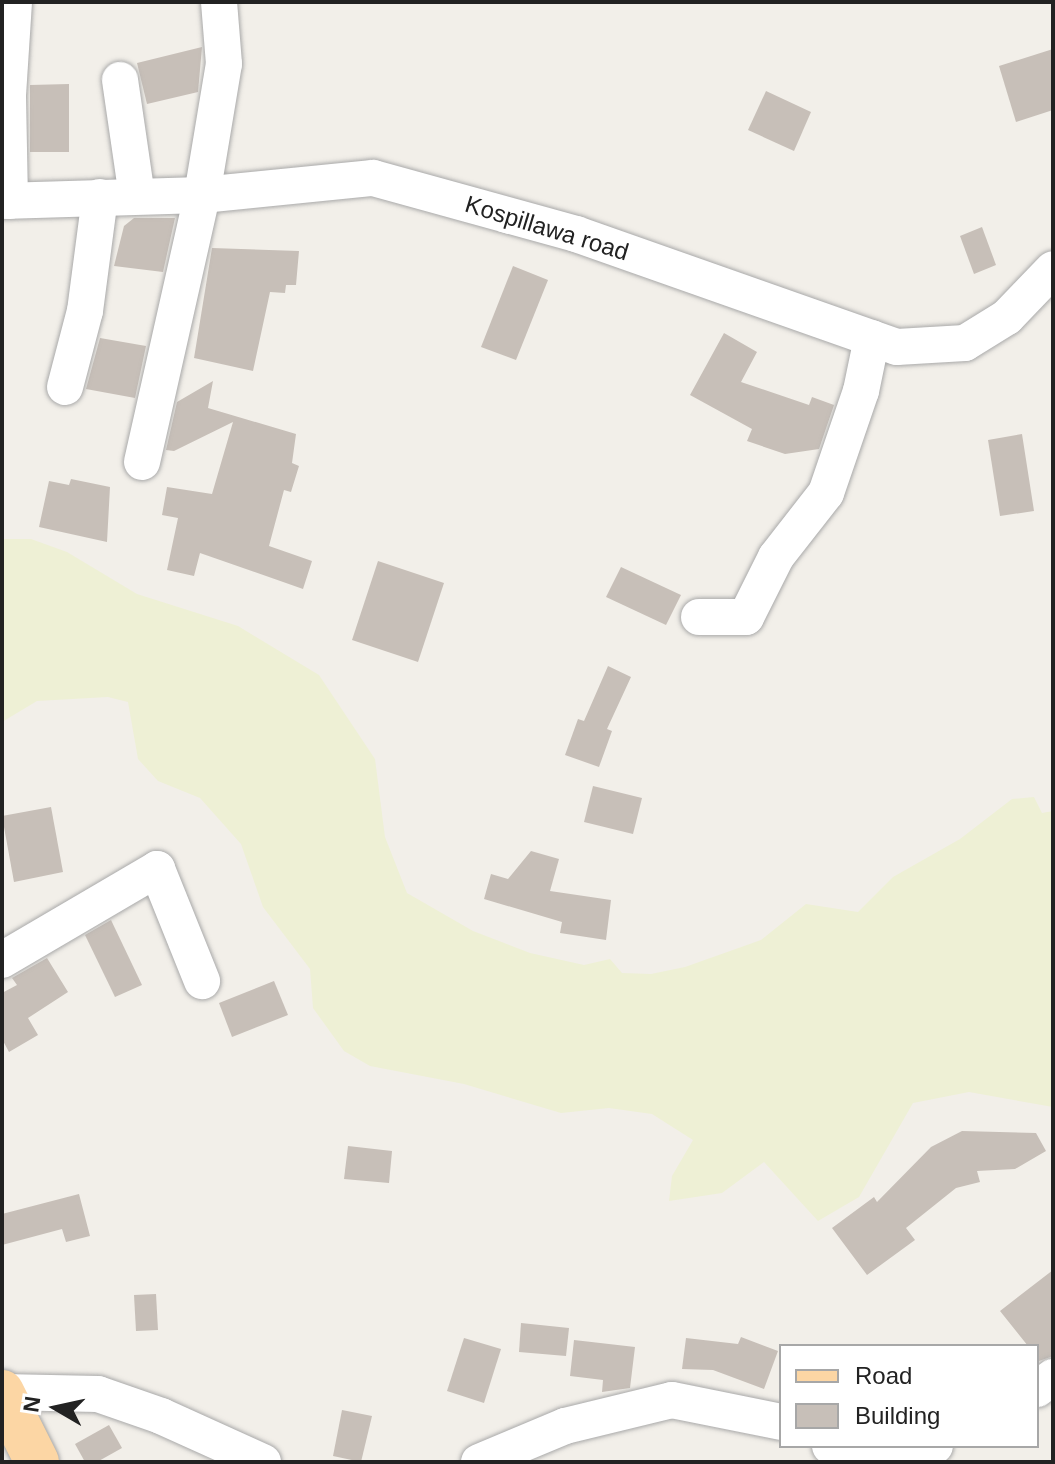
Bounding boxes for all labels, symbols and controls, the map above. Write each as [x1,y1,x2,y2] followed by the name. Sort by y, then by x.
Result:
[462,189,632,267] street label: Kospillawa road
[779,1344,1039,1448] legend
[855,1362,912,1389] text: Road
[16,1368,96,1448] north arrow
[18,1394,45,1414] text: N
[855,1402,940,1429] text: Building

